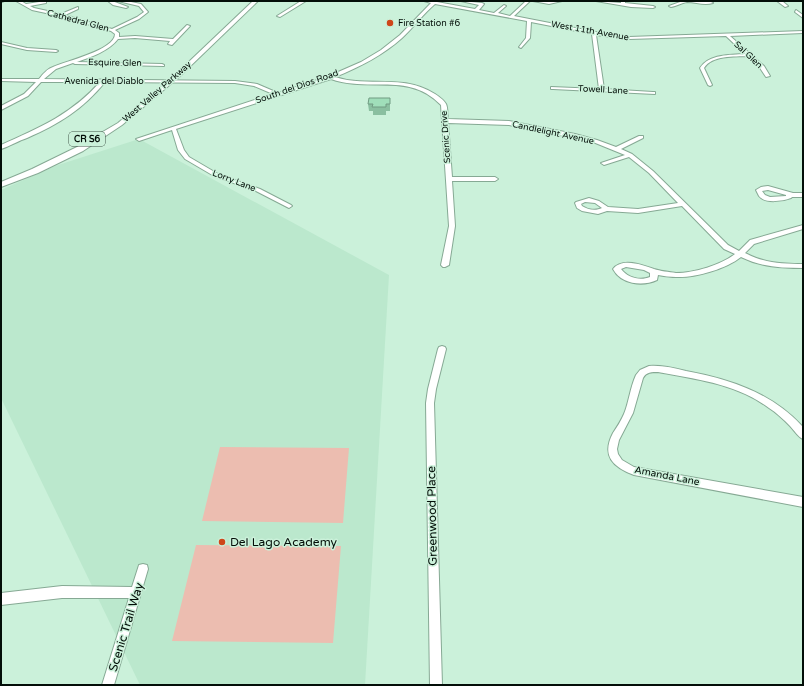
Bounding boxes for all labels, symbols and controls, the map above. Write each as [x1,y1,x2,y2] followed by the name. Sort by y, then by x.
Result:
[46,7,110,35] street label: Cathedral Glen
[385,18,395,28] marker: Fire Station #6
[398,18,461,29] place label: Fire Station #6
[550,19,630,43] street label: West 11th Avenue
[732,39,764,71] street label: Sal Glen
[88,57,142,69] street label: Esquire Glen
[120,59,194,125] street label: West Valley Parkway
[254,68,340,106] street label: South del Dios Road
[64,76,144,87] street label: Avenida del Diablo
[578,83,628,97] street label: Towell Lane
[439,110,453,164] street label: Scenic Drive
[511,119,595,147] street label: Candlelight Avenue
[69,132,105,146] road number: CR S6
[211,168,257,194] street label: Lorry Lane
[633,464,701,488] street label: Amanda Lane
[424,466,440,566] street label: Greenwood Place
[230,535,338,549] place label: Del Lago Academy
[217,537,227,547] marker: Del Lago Academy
[106,580,146,673] street label: Scenic Trail Way

